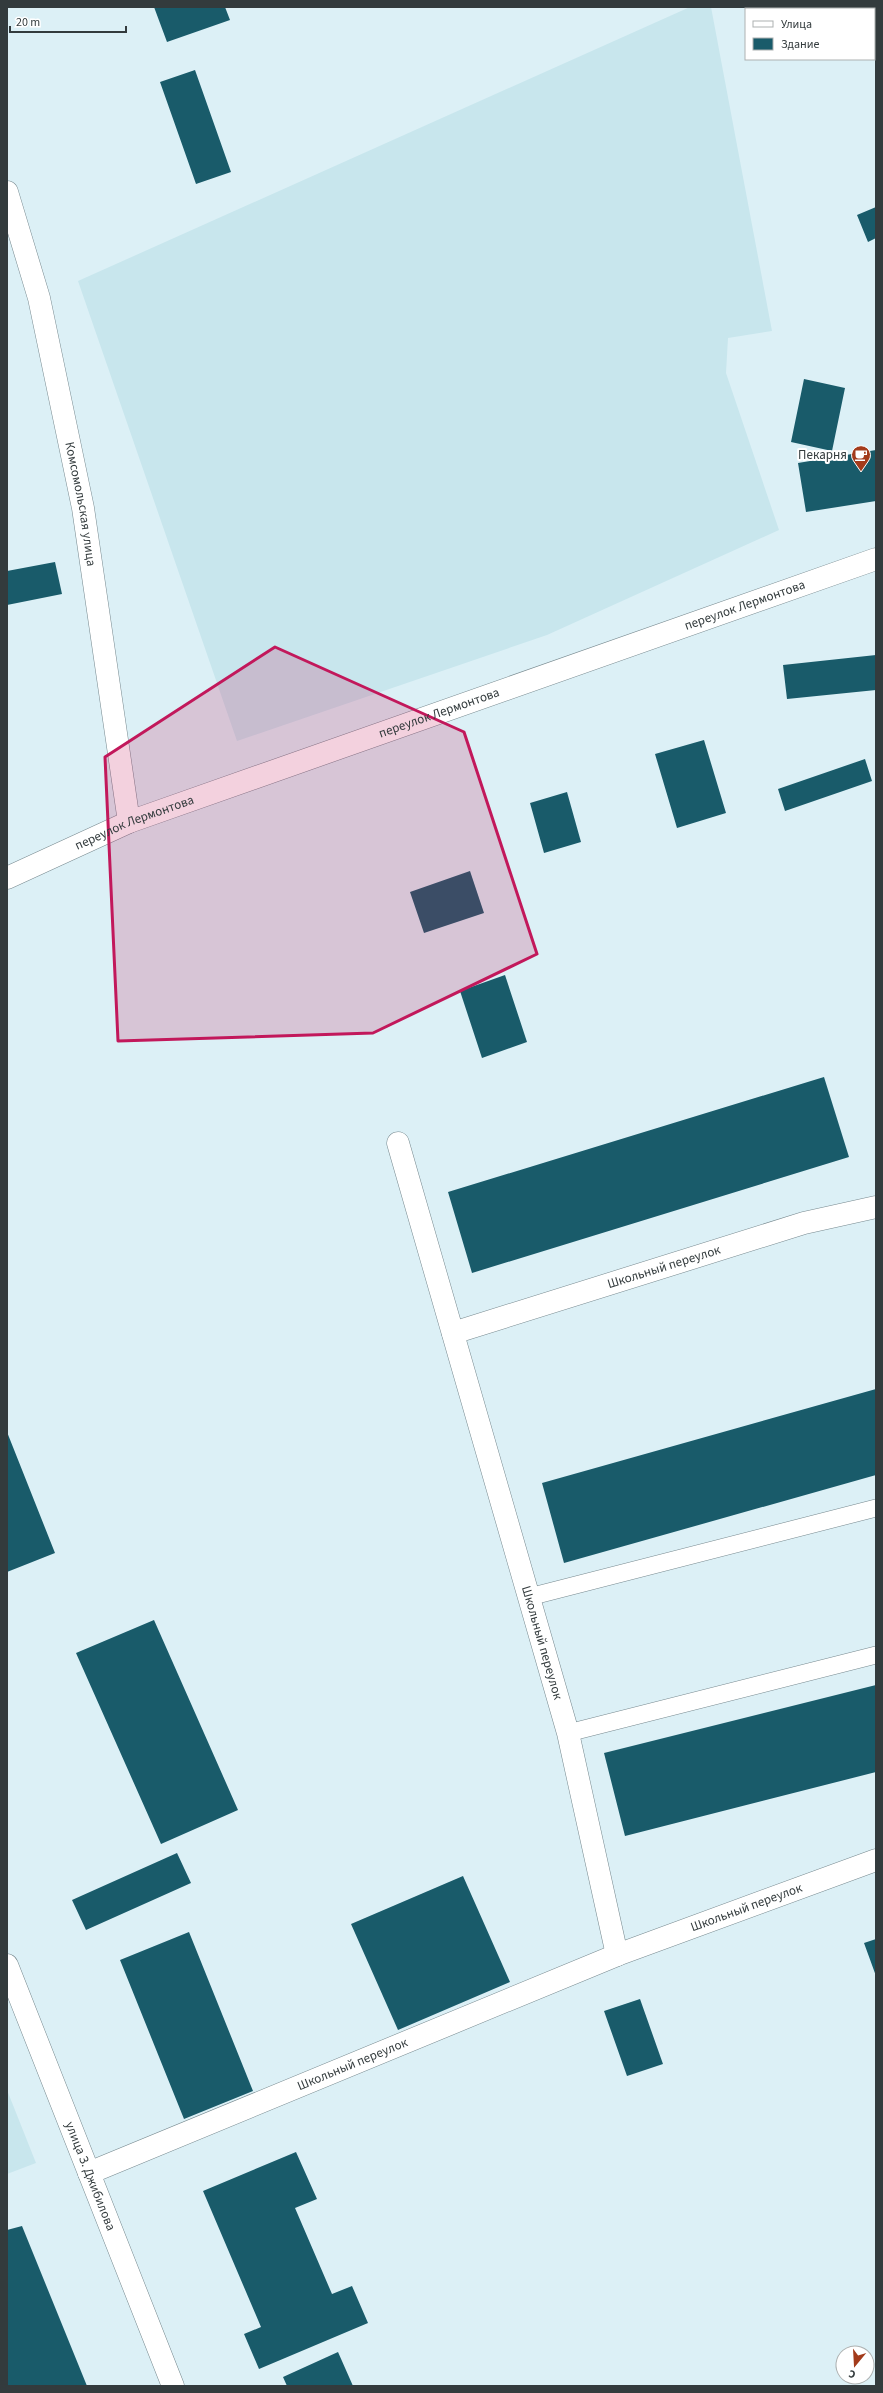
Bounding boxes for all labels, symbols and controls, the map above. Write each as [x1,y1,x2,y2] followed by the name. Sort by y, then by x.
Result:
[10,8,126,34] scale bar
[745,8,875,60] legend
[16,14,40,31] text: 20 m
[781,16,812,33] text: Улица
[781,36,820,53] text: Здание
[60,440,100,568] street label: Комсомольская улица
[850,444,872,472] cafe icon: Пекарня
[798,446,847,464] place label: Пекарня
[682,576,808,635] street label: переулок Лермонтова
[376,683,502,742] street label: переулок Лермонтова
[72,791,196,855] street label: переулок Лермонтова
[605,1241,723,1293] street label: Школьный переулок
[517,1584,567,1702] street label: Школьный переулок
[688,1879,805,1936] street label: Школьный переулок
[295,2033,411,2095] street label: Школьный переулок
[61,2119,120,2233] street label: улица З. Джибилова
[835,2345,875,2385] north arrow
[846,2366,857,2382] text: С

